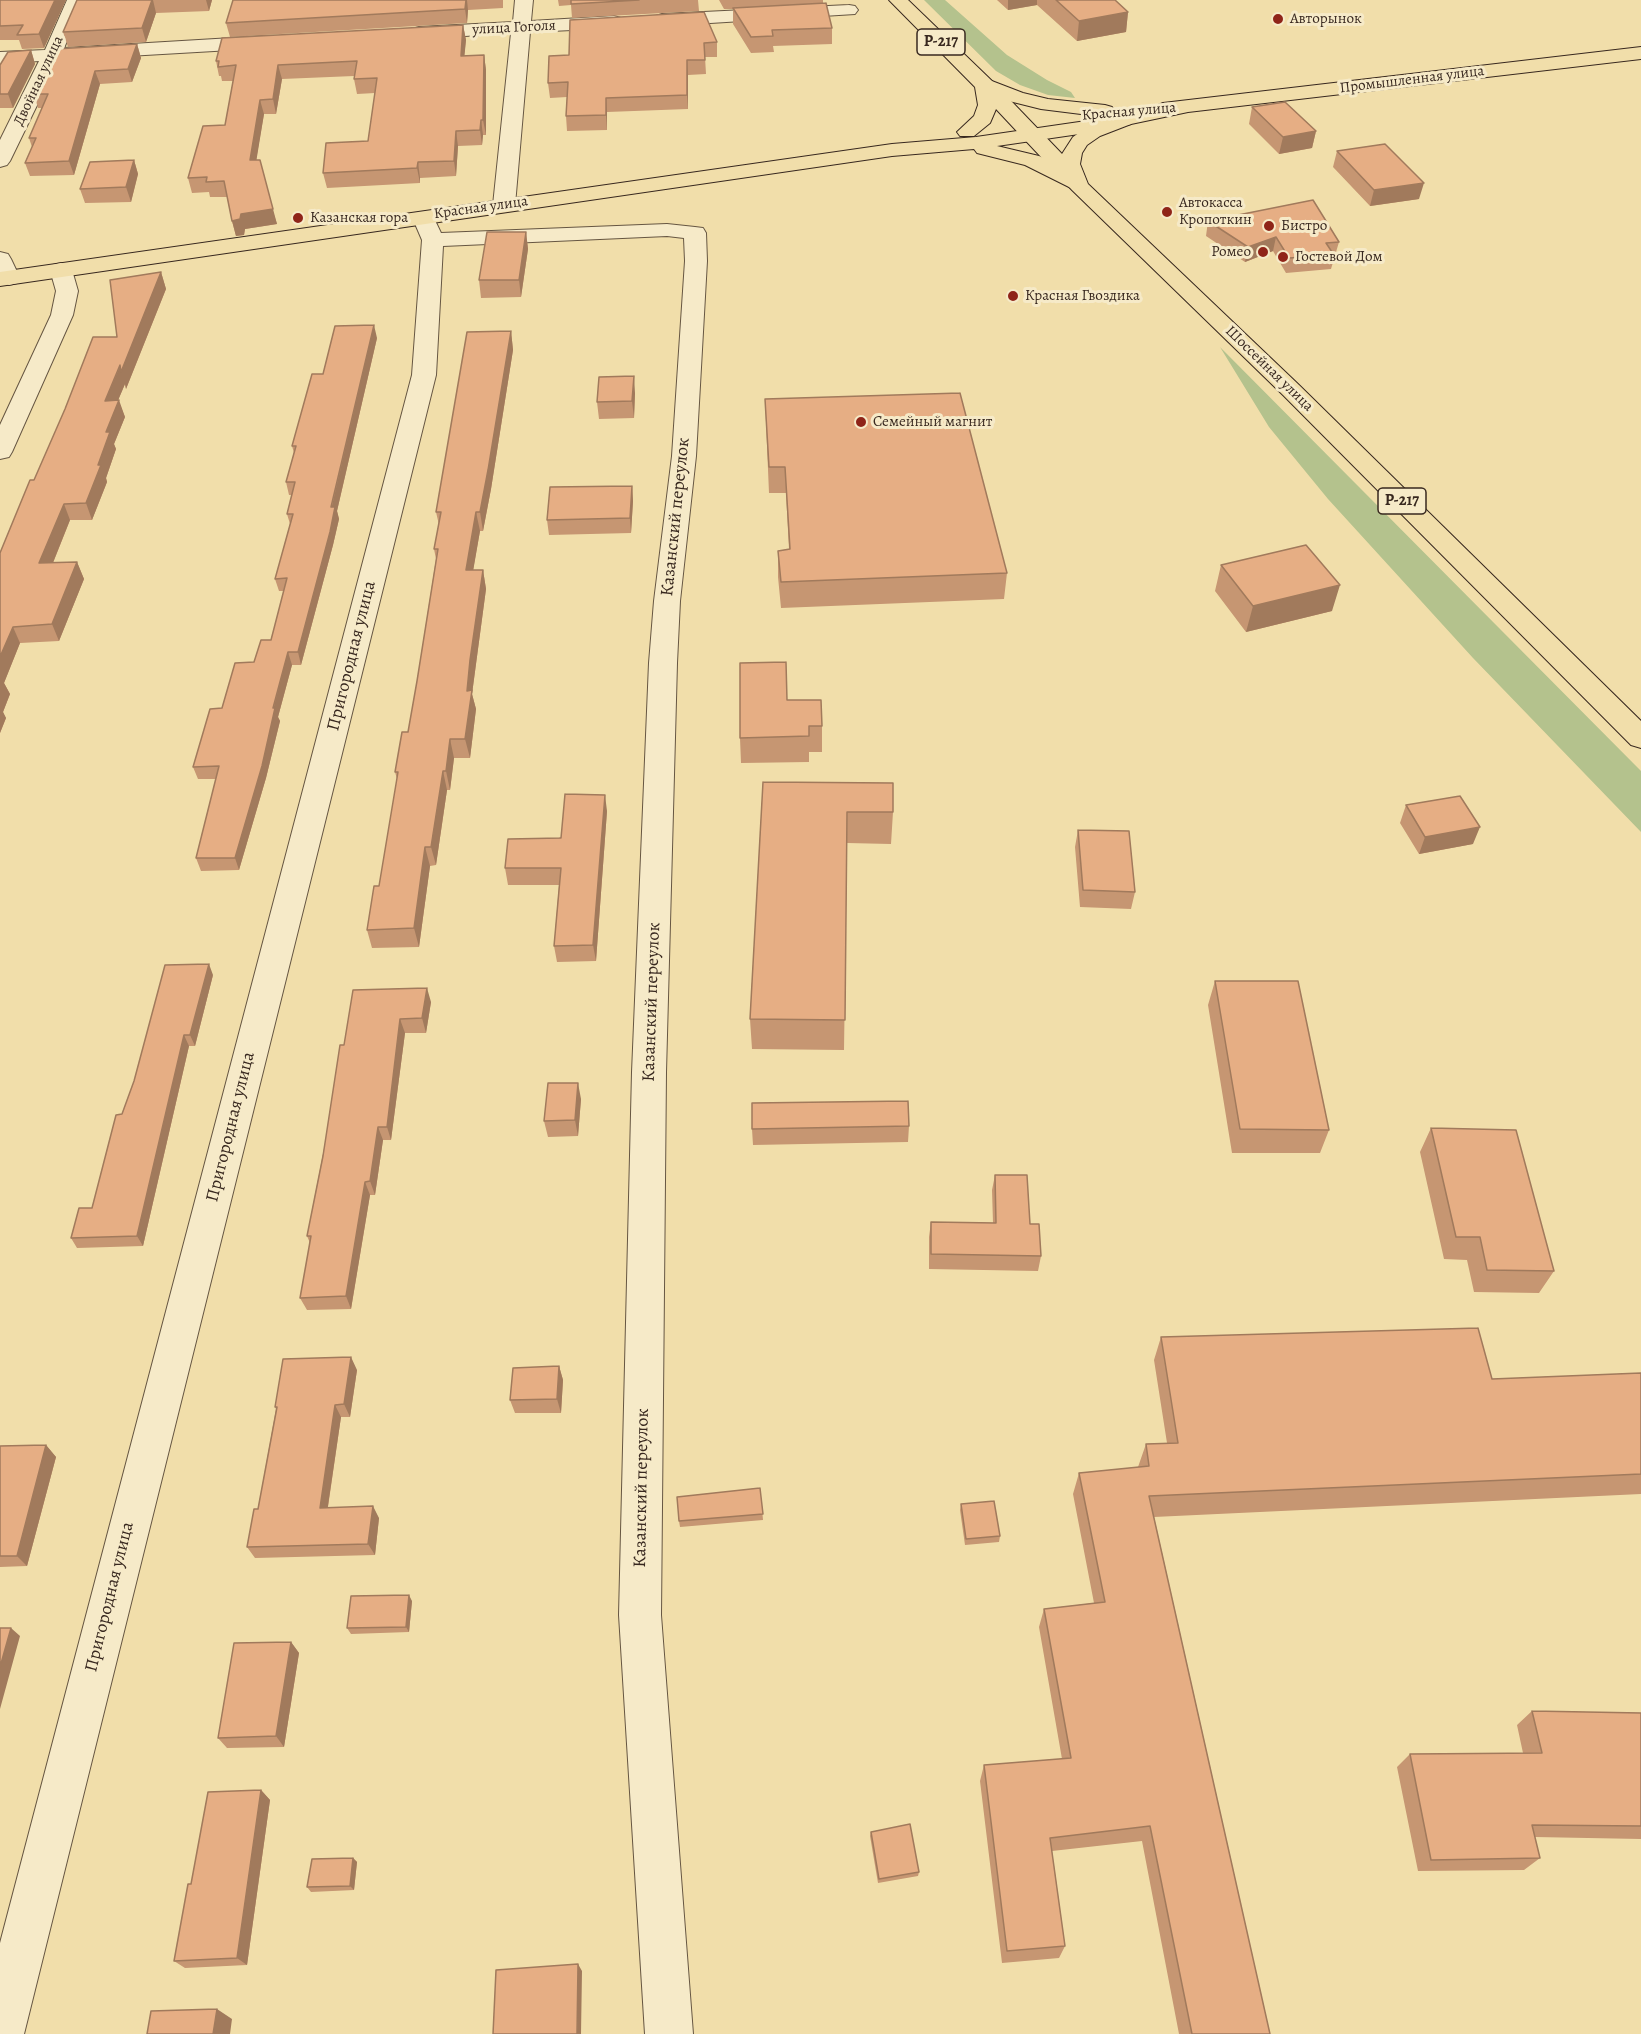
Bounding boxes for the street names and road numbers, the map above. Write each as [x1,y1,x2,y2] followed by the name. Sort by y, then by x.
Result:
[472,17,556,39] street label: улица Гоголя
[917,29,965,55] road number: Р-217
[10,33,68,129] street label: Двойная улица
[1339,62,1485,98] street label: Промышленная улица
[1081,99,1177,125] street label: Красная улица
[433,192,529,224] street label: Красная улица
[1221,322,1317,416] street label: Шоссейная улица
[657,437,695,597] street label: Казанский переулок
[1378,488,1426,514] road number: Р-217
[323,579,381,733] street label: Пригородная улица
[638,922,666,1082] street label: Казанский переулок
[202,1050,260,1204] street label: Пригородная улица
[630,1408,654,1568] street label: Казанский переулок
[81,1520,139,1674] street label: Пригородная улица

